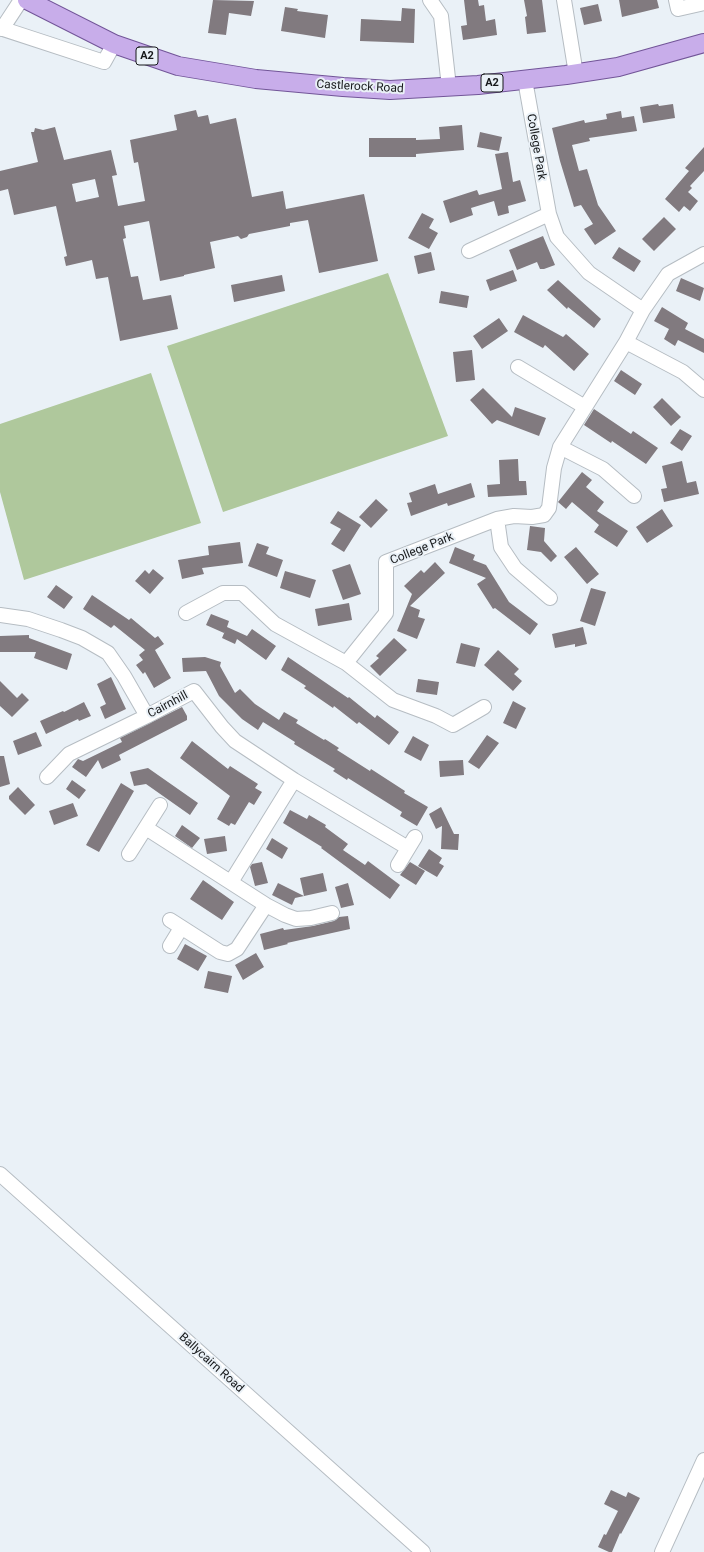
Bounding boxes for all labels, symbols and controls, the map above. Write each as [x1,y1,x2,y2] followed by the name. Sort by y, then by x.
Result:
[136,47,158,65] road number: A2
[481,74,503,92] road number: A2
[316,78,404,96] street label: Castlerock Road
[523,113,549,181] street label: College Park
[388,530,456,568] street label: College Park
[145,688,191,722] street label: Cairnhill
[176,1330,246,1396] street label: Ballycairn Road

